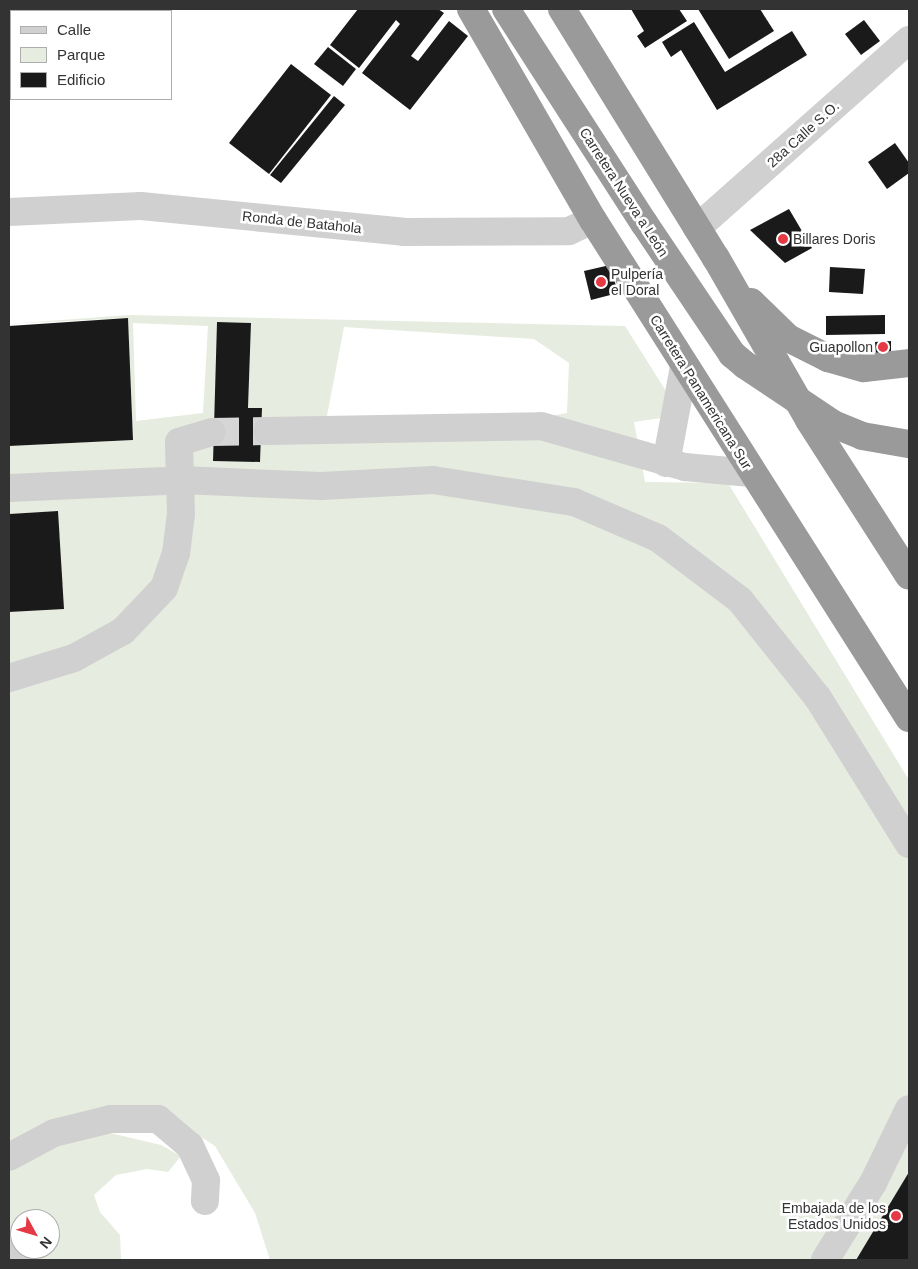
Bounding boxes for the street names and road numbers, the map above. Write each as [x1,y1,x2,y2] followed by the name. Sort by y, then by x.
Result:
[764,97,842,171] street label: 28a Calle S.O.
[576,124,672,260] street label: Carretera Nueva a León
[242,207,362,237] street label: Ronda de Batahola
[646,312,756,472] street label: Carretera Panamericana Sur

